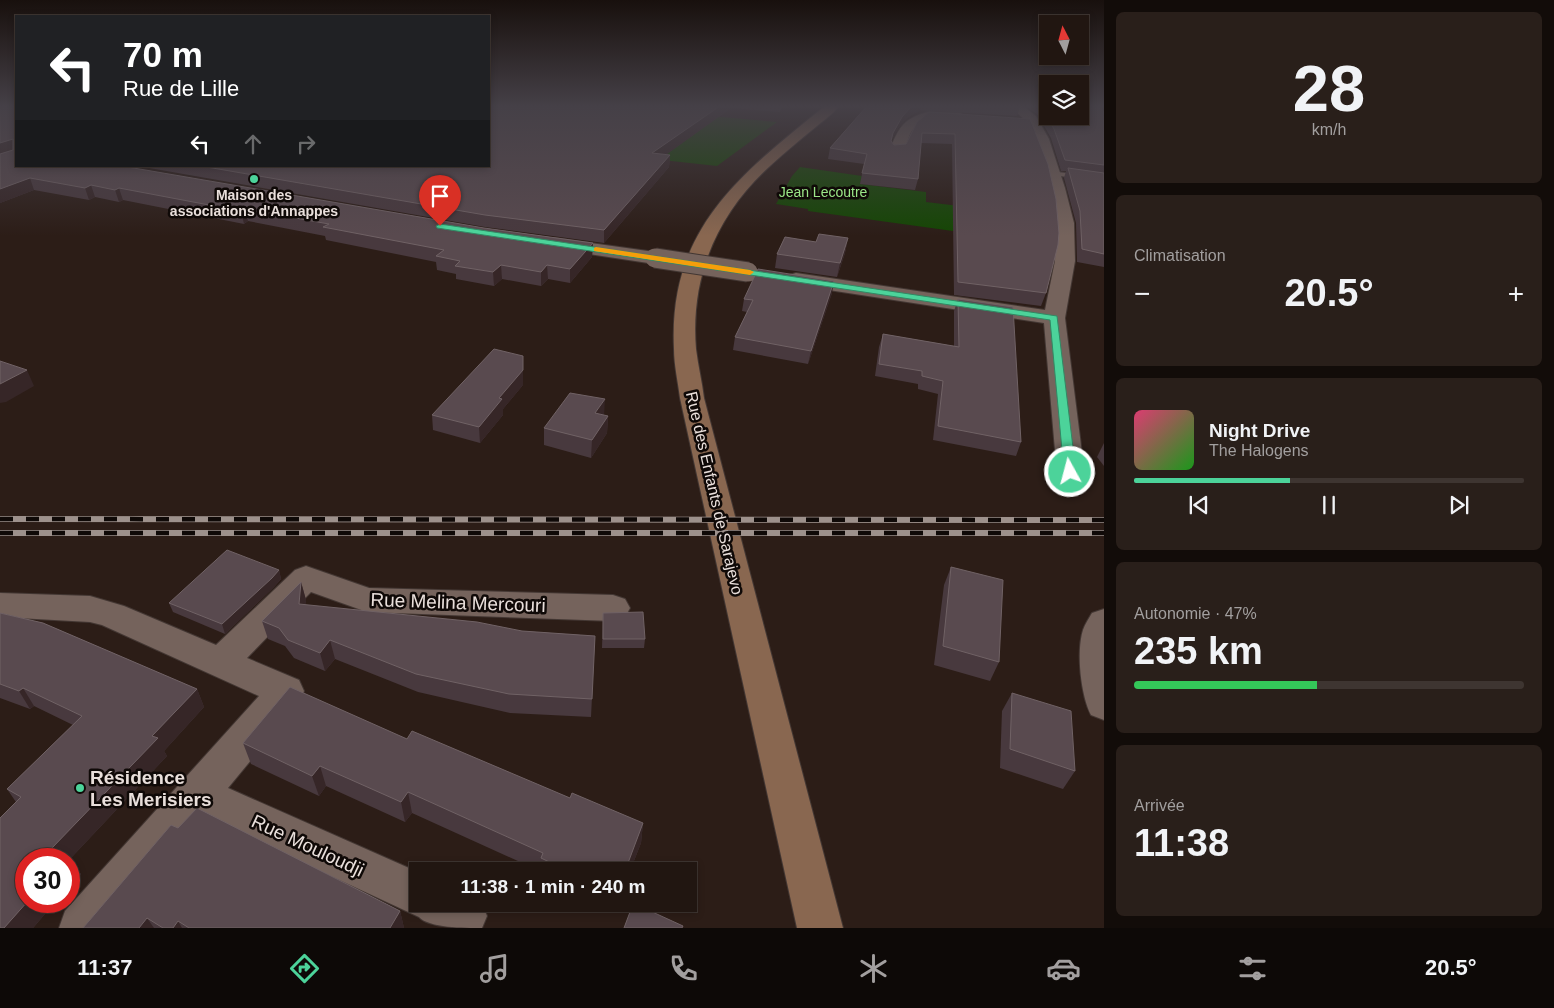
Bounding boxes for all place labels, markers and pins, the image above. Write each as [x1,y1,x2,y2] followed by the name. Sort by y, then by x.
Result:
[248,173,260,185] marker: Maison des associations d'Annappes
[419,175,461,226] pin
[170,187,338,219] place label: Maison des associations d'Annappes
[90,767,211,810] place label: Résidence Les Merisiers
[74,782,86,794] marker: Résidence Les Merisiers

